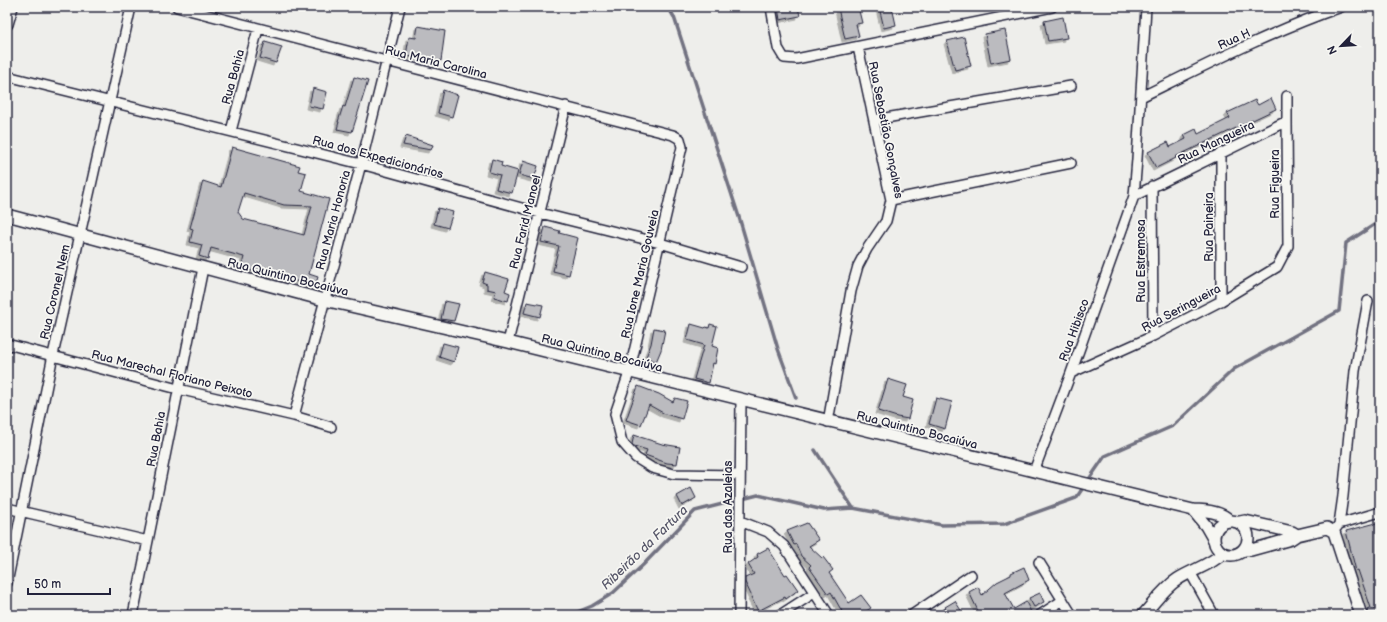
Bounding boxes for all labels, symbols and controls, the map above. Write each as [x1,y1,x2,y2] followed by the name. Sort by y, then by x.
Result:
[1216,25,1253,53] street label: Rua H
[1321,26,1361,66] north arrow
[383,43,489,82] street label: Rua Maria Carolina
[1325,44,1340,57] text: N
[219,48,248,106] street label: Rua Bahia
[865,60,906,200] street label: Rua Sebastião Gonçalves
[1175,117,1257,168] street label: Rua Mangueira
[311,133,445,182] street label: Rua dos Expedicionários
[1268,149,1283,219] street label: Rua Figueira
[313,168,354,272] street label: Rua Maria Honoria
[507,173,544,271] street label: Rua Farid Manoel
[1202,192,1217,262] street label: Rua Paineira
[618,208,663,340] street label: Rua Ione Maria Gouveia
[1134,219,1149,303] street label: Rua Estremosa
[37,243,74,341] street label: Rua Coronel Nem
[226,255,350,300] street label: Rua Quintino Bocaiúva
[1139,281,1224,336] street label: Rua Seringueira
[1056,297,1093,364] street label: Rua Hibisco
[540,331,664,376] street label: Rua Quintino Bocaiúva
[90,347,254,402] street label: Rua Marechal Floriano Peixoto
[855,408,979,453] street label: Rua Quintino Bocaiúva
[144,410,169,468] street label: Rua Bahia
[721,460,736,554] street label: Rua das Azaleias
[598,502,691,593] water label: Ribeirão da Fartura
[28,570,110,596] scale bar
[34,577,61,592] text: 50 m

